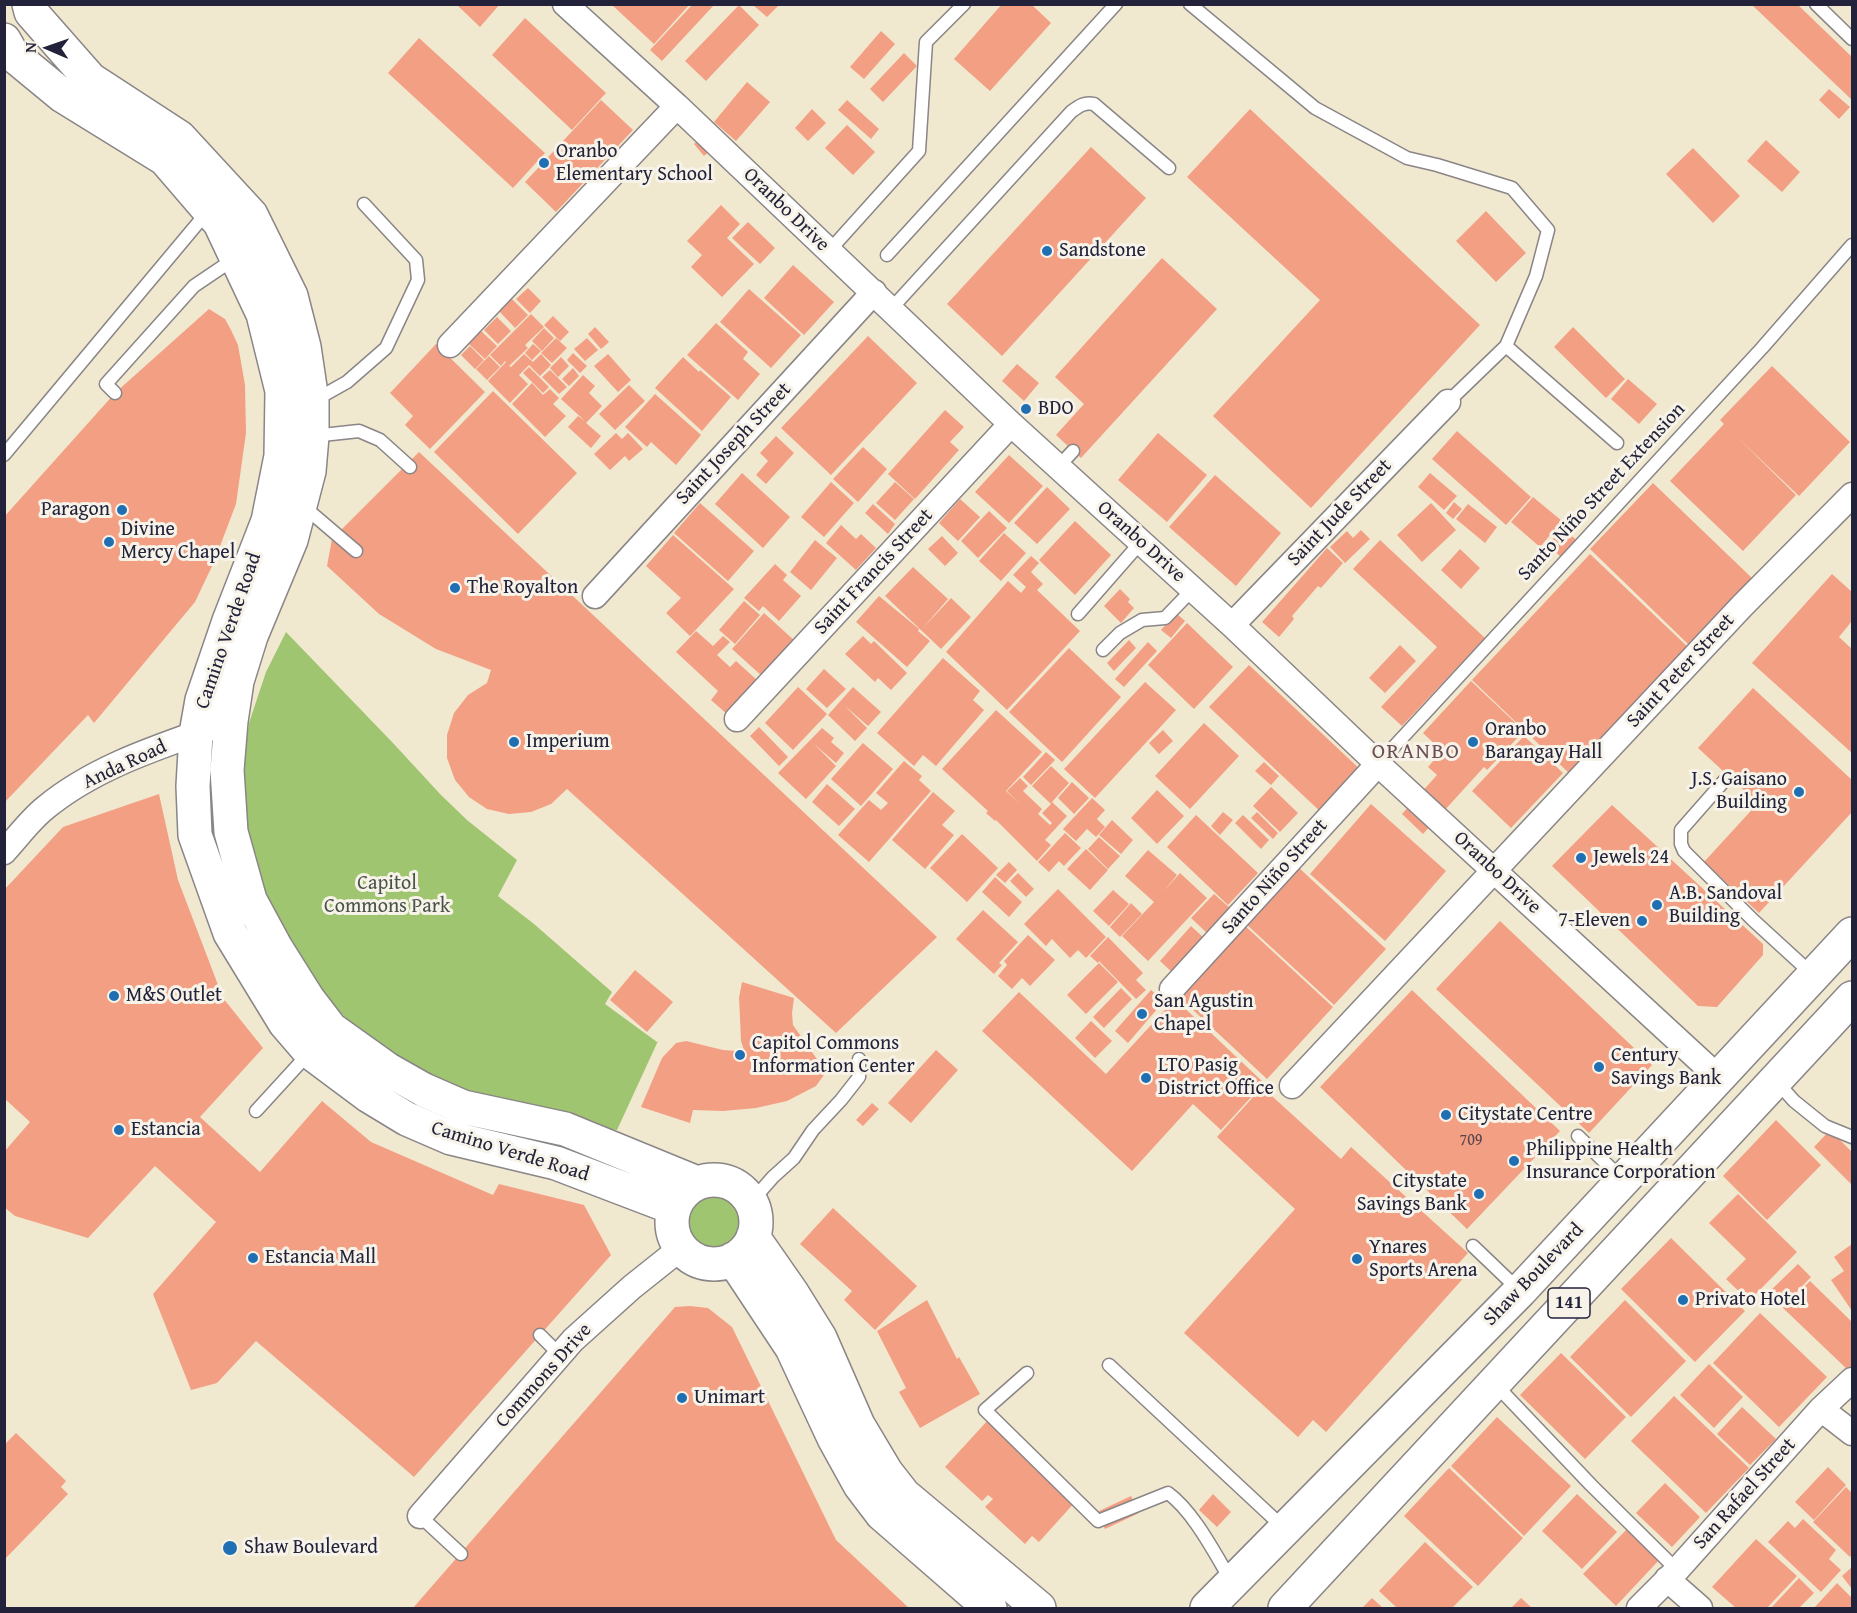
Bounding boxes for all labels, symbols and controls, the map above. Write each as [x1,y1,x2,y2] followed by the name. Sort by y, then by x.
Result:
[18,18,78,78] north arrow
[18,42,42,53] text: N
[556,140,713,187] place label: Oranbo Elementary School
[537,156,551,170] marker: Oranbo Elementary School
[738,163,834,257] street label: Oranbo Drive
[1059,239,1146,263] place label: Sandstone
[1040,244,1054,258] marker: Sandstone
[671,378,797,510] street label: Saint Joseph Street
[1038,397,1074,421] place label: BDO
[1513,398,1691,586] street label: Santo Niño Street Extension
[1019,402,1033,416] marker: BDO
[1283,454,1397,572] street label: Saint Jude Street
[1092,496,1190,588] street label: Oranbo Drive
[41,498,110,522] place label: Paragon
[115,503,129,517] marker: Paragon
[809,504,939,640] street label: Saint Francis Street
[121,518,235,565] place label: Divine Mercy Chapel
[102,535,116,549] marker: Divine Mercy Chapel
[191,550,267,712] street label: Camino Verde Road
[467,576,578,600] place label: The Royalton
[448,581,462,595] marker: The Royalton
[1622,609,1740,733] street label: Saint Peter Street
[1485,718,1602,765] place label: Oranbo Barangay Hall
[526,730,610,754] place label: Imperium
[79,735,171,795] street label: Anda Road
[507,735,521,749] marker: Imperium
[1466,735,1480,749] marker: Oranbo Barangay Hall
[1372,739,1460,765] district label: ORANBO
[1691,768,1787,815] place label: J.S. Gaisano Building
[1792,785,1806,799] marker: J.S. Gaisano Building
[1217,814,1333,940] street label: Santo Niño Street
[1448,826,1546,920] street label: Oranbo Drive
[1593,846,1669,870] place label: Jewels 24
[1574,851,1588,865] marker: Jewels 24
[324,872,450,919] park label: Capitol Commons Park
[1669,882,1782,929] place label: A.B. Sandoval Building
[1650,898,1664,912] marker: A.B. Sandoval Building
[1558,909,1630,933] place label: 7-Eleven
[1635,914,1649,928] marker: 7-Eleven
[126,984,222,1008] place label: M&S Outlet
[107,989,121,1003] marker: M&S Outlet
[1154,990,1254,1037] place label: San Agustin Chapel
[1135,1007,1149,1021] marker: San Agustin Chapel
[752,1032,915,1079] place label: Capitol Commons Information Center
[1611,1044,1721,1091] place label: Century Savings Bank
[733,1048,747,1062] marker: Capitol Commons Information Center
[1158,1054,1274,1101] place label: LTO Pasig District Office
[1592,1060,1606,1074] marker: Century Savings Bank
[1139,1071,1153,1085] marker: LTO Pasig District Office
[1458,1103,1593,1127] place label: Citystate Centre
[1439,1108,1453,1122] marker: Citystate Centre
[428,1117,592,1187] street label: Camino Verde Road
[131,1118,201,1142] place label: Estancia
[112,1123,126,1137] marker: Estancia
[1459,1131,1483,1151] house number: 709
[1526,1138,1715,1185] place label: Philippine Health Insurance Corporation
[1507,1154,1521,1168] marker: Philippine Health Insurance Corporation
[1357,1170,1467,1217] place label: Citystate Savings Bank
[1472,1187,1486,1201] marker: Citystate Savings Bank
[1479,1219,1589,1331] street label: Shaw Boulevard
[1369,1236,1478,1283] place label: Ynares Sports Arena
[265,1246,376,1270] place label: Estancia Mall
[246,1251,260,1265] marker: Estancia Mall
[1350,1252,1364,1266] marker: Ynares Sports Arena
[1548,1288,1590,1318] road number: 141
[1695,1288,1806,1312] place label: Privato Hotel
[1676,1293,1690,1307] marker: Privato Hotel
[491,1319,597,1433] street label: Commons Drive
[694,1386,765,1410] place label: Unimart
[675,1391,689,1405] marker: Unimart
[1689,1433,1801,1555] street label: San Rafael Street
[244,1536,378,1560] place label: Shaw Boulevard
[221,1539,239,1557] marker: Shaw Boulevard

